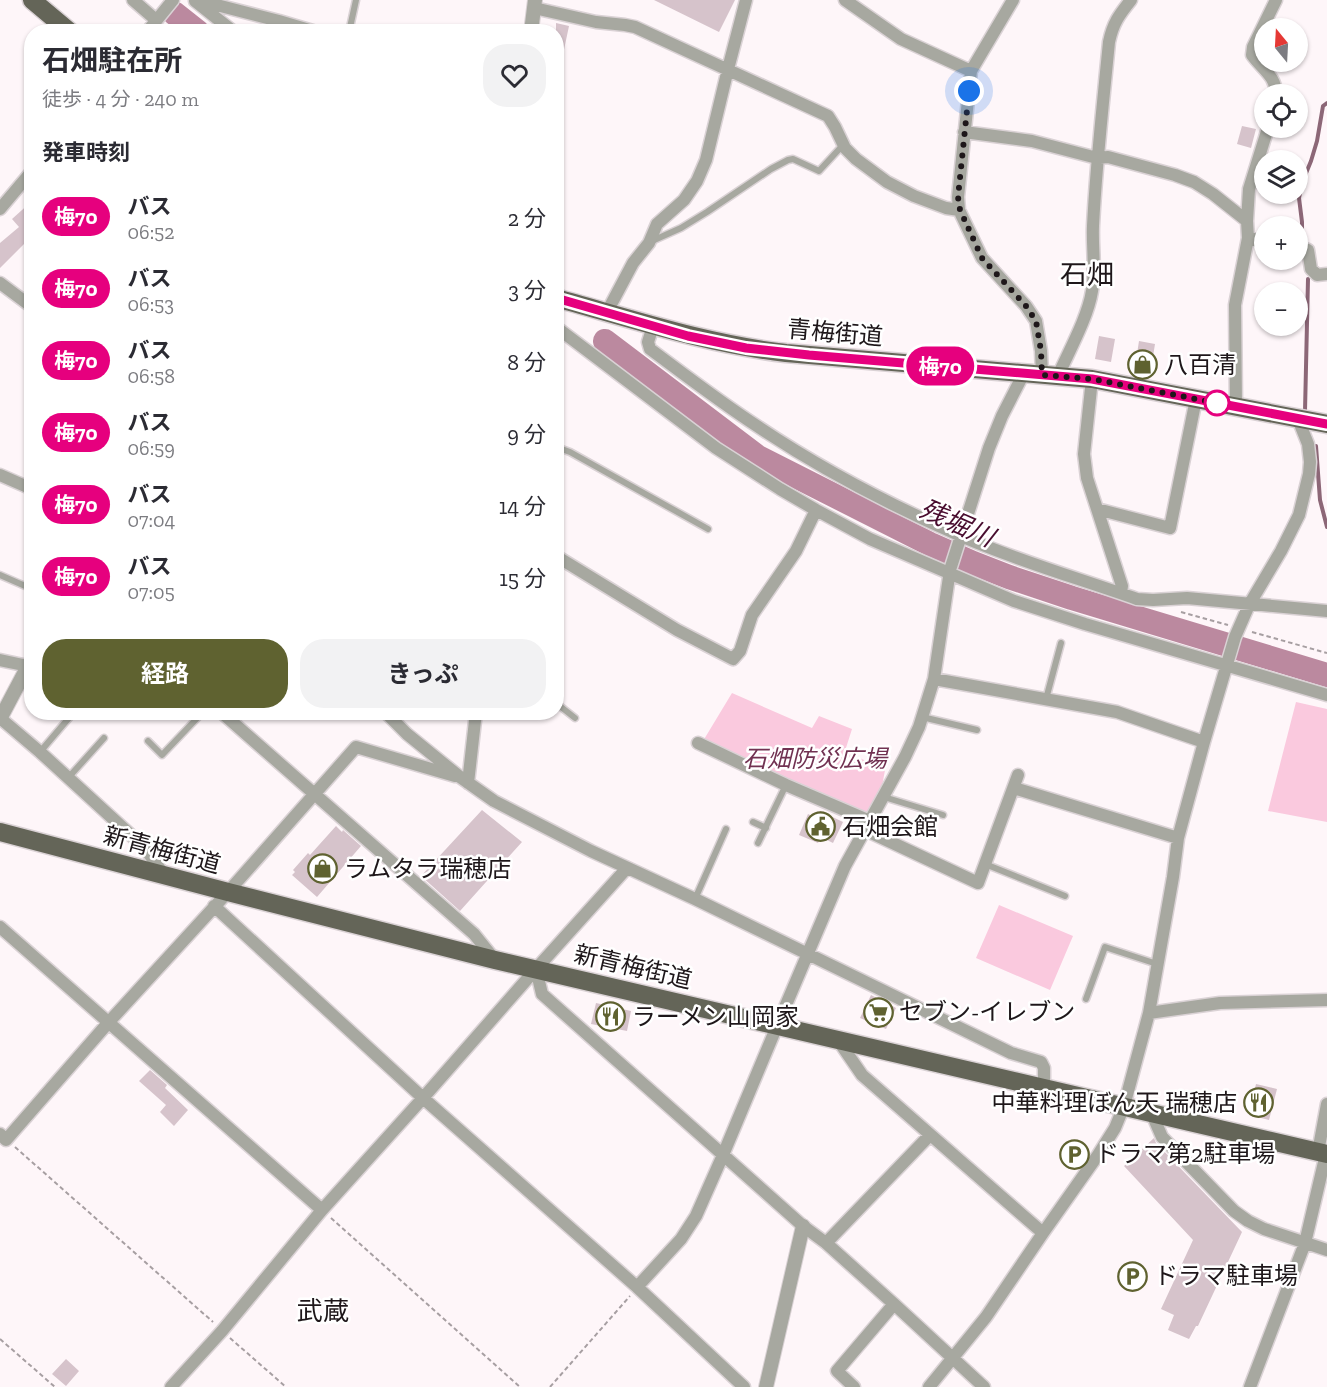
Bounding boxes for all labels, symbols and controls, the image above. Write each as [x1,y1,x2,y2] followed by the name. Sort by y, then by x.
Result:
[1254,18,1308,72] north arrow
[1254,18,1308,336] map controls
[42,44,182,77] text: 石畑駐在所
[483,44,546,107] button: heart
[954,76,984,106] your location
[1254,84,1308,138] button: locate
[42,87,199,111] text: 徒歩 · 4 分 · 240 m
[42,139,130,166] text: 発車時刻
[1254,150,1308,204] button: layers
[128,193,172,220] text: バス
[54,204,98,229] text: 梅70
[508,205,546,232] text: 2 分
[1254,216,1308,270] button: +
[128,220,175,244] text: 06:52
[1060,259,1114,291] district label: 石畑
[128,265,172,292] text: バス
[54,276,98,301] text: 梅70
[508,277,546,304] text: 3 分
[1254,282,1308,336] button: −
[128,292,174,316] text: 06:53
[786,314,884,351] street label: 青梅街道
[128,337,172,364] text: バス
[906,346,974,386] line badge: 梅70
[54,348,98,373] text: 梅70
[507,349,546,376] text: 8 分
[1127,349,1159,381] shop icon: 八百清
[1164,350,1236,379] place label: 八百清
[918,354,962,379] text: 梅70
[128,364,175,388] text: 06:58
[1204,390,1230,416] unlabelled marker
[128,409,172,436] text: バス
[54,420,98,445] text: 梅70
[507,421,546,448] text: 9 分
[128,436,175,460] text: 06:59
[128,481,172,508] text: バス
[54,492,98,517] text: 梅70
[499,493,546,520] text: 14 分
[915,493,1002,555] water label: 残堀川
[128,508,175,532] text: 07:04
[128,553,172,580] text: バス
[54,564,98,589] text: 梅70
[499,565,546,592] text: 15 分
[128,580,175,604] text: 07:05
[42,639,288,708] button: 経路
[300,639,546,708] button: きっぷ
[743,744,890,773] park label: 石畑防災広場
[805,811,837,843] public building icon: 石畑会館
[842,812,938,841] place label: 石畑会館
[100,820,224,879] street label: 新青梅街道
[307,853,339,885] shop icon: ラムタラ瑞穂店
[344,854,511,883] place label: ラムタラ瑞穂店
[571,939,695,994] street label: 新青梅街道
[862,996,894,1028] supermarket icon: セブン-イレブン
[899,997,1075,1026] place label: セブン-イレブン
[595,1001,627,1033] restaurant icon: ラーメン山岡家
[632,1002,799,1031] place label: ラーメン山岡家
[1242,1087,1274,1119] restaurant icon: 中華料理ぼん天 瑞穂店
[992,1088,1237,1117] place label: 中華料理ぼん天 瑞穂店
[1058,1138,1090,1170] parking icon: ドラマ第2駐車場
[1095,1139,1275,1168] place label: ドラマ第2駐車場
[1117,1260,1149,1292] parking icon: ドラマ駐車場
[1154,1261,1298,1290] place label: ドラマ駐車場
[297,1295,349,1327] district label: 武蔵

